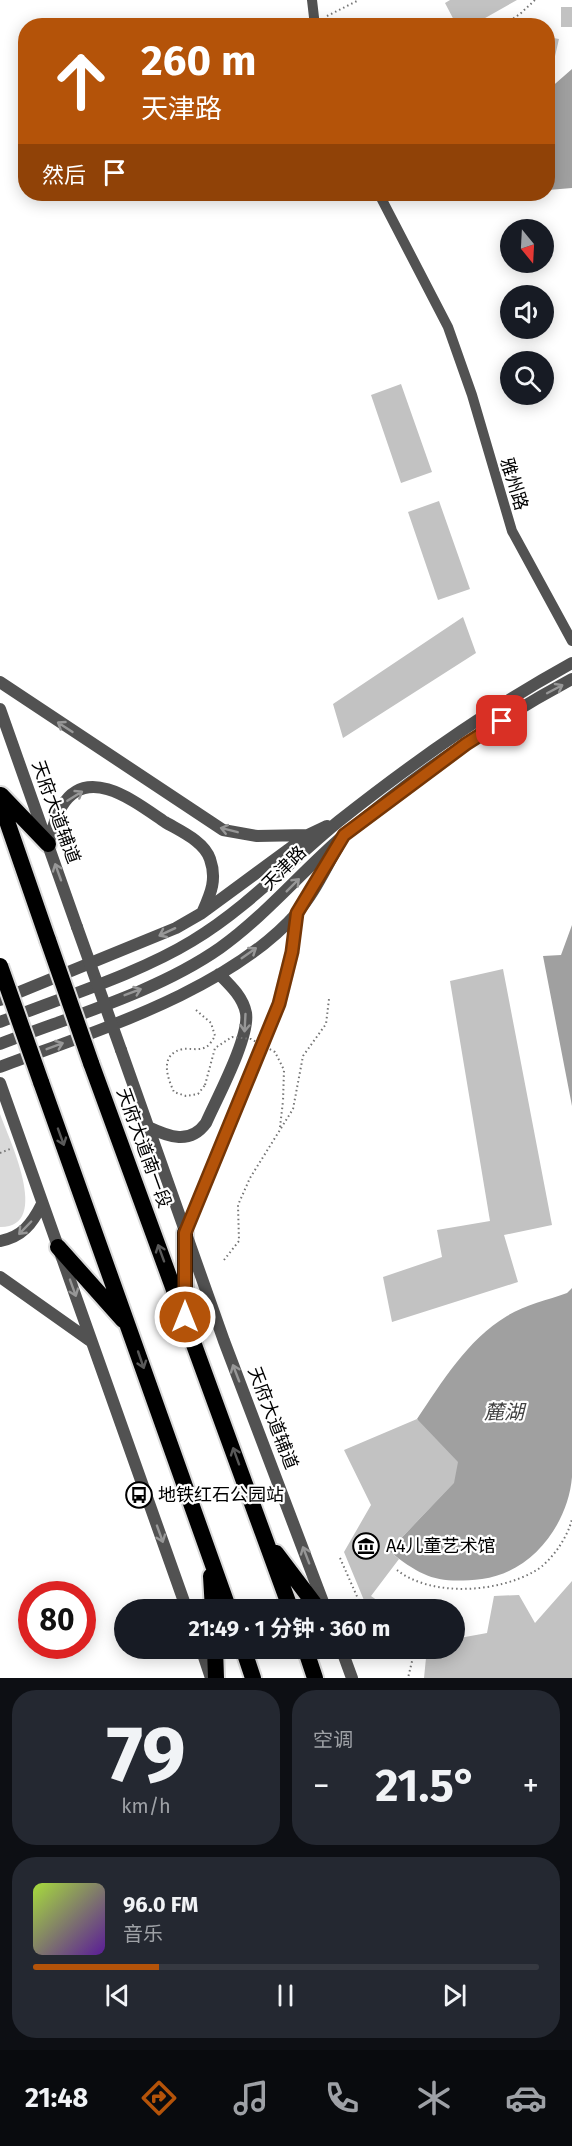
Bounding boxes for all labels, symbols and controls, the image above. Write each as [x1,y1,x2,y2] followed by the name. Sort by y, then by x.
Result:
[141,36,256,86] text: 260 m
[42,42,120,120] icon: ahead
[141,93,222,125] text: 天津路
[98,156,131,189] icon: arrive
[42,162,86,189] text: 然后
[500,219,554,273] north arrow
[500,219,554,405] map controls
[500,285,554,339] button: sound
[500,351,554,405] button: search
[496,455,532,513] street label: 雅州路
[545,683,563,694] one-way arrow
[476,695,527,746] pin
[485,704,518,737] icon: arrive
[57,721,74,733] one-way arrow
[27,757,85,867] street label: 天府大道辅道
[66,789,83,801] one-way arrow
[220,824,239,836] one-way arrow
[257,841,311,895] street label: 天津路
[51,863,62,882] one-way arrow
[286,877,301,892] one-way arrow
[159,926,177,938] one-way arrow
[240,947,257,959] one-way arrow
[123,986,142,997] one-way arrow
[239,1013,250,1033] one-way arrow
[45,1040,63,1051] one-way arrow
[112,1085,176,1211] street label: 天府大道南一段
[57,1127,68,1146] one-way arrow
[18,1221,32,1236] one-way arrow
[155,1244,166,1263] one-way arrow
[68,1278,79,1297] one-way arrow
[153,1285,217,1349] position arrow
[137,1350,148,1369] one-way arrow
[230,1364,241,1382] one-way arrow
[243,1364,303,1472] street label: 天府大道辅道
[484,1400,527,1424] water label: 麓湖
[229,1447,240,1465] one-way arrow
[124,1480,154,1510] bus stop icon: 地铁红石公园站
[158,1484,284,1506] place label: 地铁红石公园站
[155,1524,166,1543] one-way arrow
[351,1531,381,1561] museum icon: A4儿童艺术馆
[386,1535,496,1557] place label: A4儿童艺术馆
[299,1546,310,1565] one-way arrow
[18,1581,96,1659] speed limit sign: 80
[189,1615,390,1642] text: 21:49 · 1 分钟 · 360 m
[106,1708,186,1802] text: 79
[313,1728,353,1752] text: 空调
[375,1759,477,1813] text: 21.5°
[313,1766,330,1806] text: −
[523,1766,539,1806] text: +
[121,1794,171,1818] text: km/h
[123,1891,198,1918] text: 96.0 FM
[123,1922,163,1946] text: 音乐
[101,1979,134,2012] icon: previous
[269,1979,302,2012] icon: pause
[438,1979,471,2012] icon: next
[138,2077,180,2119] icon: directions
[230,2077,272,2119] icon: music
[321,2077,363,2119] icon: phone
[413,2077,455,2119] icon: climate
[505,2077,547,2119] icon: car
[25,2082,88,2114] text: 21:48

